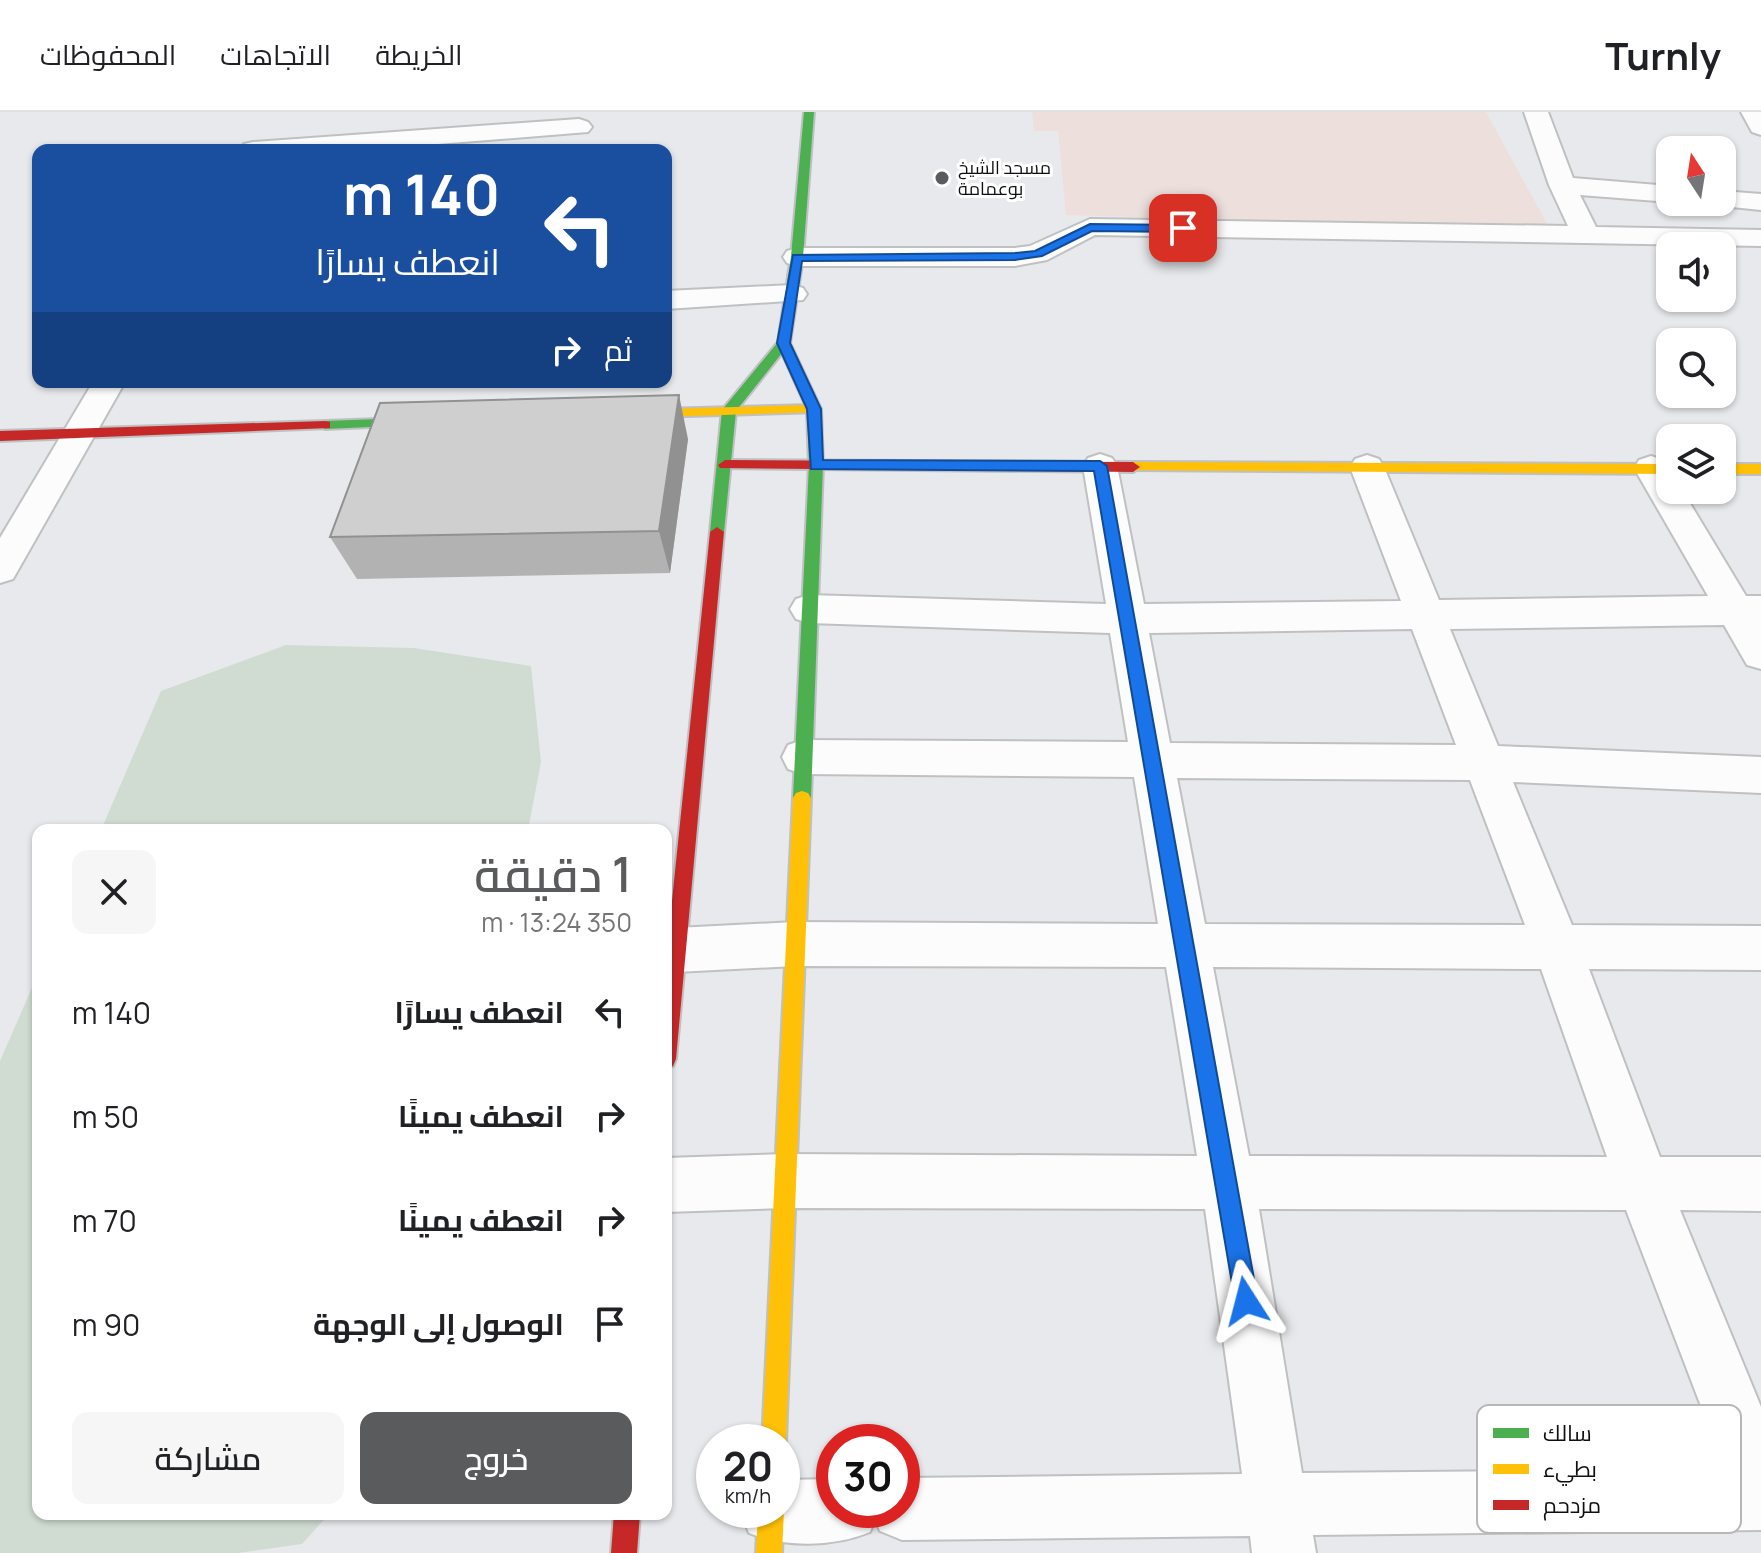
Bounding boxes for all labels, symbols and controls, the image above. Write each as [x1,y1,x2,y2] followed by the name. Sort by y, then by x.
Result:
[1605,29,1721,81] text: Turnly
[40,35,176,73] text: المحفوظات
[220,35,331,73] text: الاتجاهات
[375,35,463,73] text: الخريطة
[1656,136,1736,216] north arrow
[1656,136,1736,504] map controls
[343,155,500,232] text: 140 m
[958,155,1051,200] place label: مسجد الشيخ بوعمامة
[933,169,951,187] marker: مسجد الشيخ بوعمامة
[528,176,632,280] icon: left
[1149,194,1217,262] pin
[1161,206,1205,250] icon: arrive
[1656,232,1736,312] button: sound
[315,237,500,286] text: انعطف يسارًا
[544,328,588,372] icon: right
[1656,328,1736,408] button: search
[604,329,632,370] text: ثم
[1656,424,1736,504] button: layers
[474,841,632,906] text: 1 دقيقة
[72,850,156,934] button: close
[481,904,632,940] text: 350 m · 13:24
[588,990,632,1034] icon: left
[394,991,564,1032] text: انعطف يسارًا
[72,992,151,1033] text: 140 m
[588,1094,632,1138] icon: right
[398,1095,564,1136] text: انعطف يمينًا
[72,1096,139,1137] text: 50 m
[588,1198,632,1242] icon: right
[398,1199,564,1240] text: انعطف يمينًا
[72,1200,137,1241] text: 70 m
[1204,1259,1288,1343] position arrow
[588,1302,632,1346] icon: arrive
[313,1303,564,1344] text: الوصول إلى الوجهة
[72,1304,140,1345] text: 90 m
[1477,1405,1741,1533] legend
[72,1412,344,1504] button: مشاركة
[360,1412,632,1504] button: خروج
[1543,1418,1592,1448] text: سالك
[816,1424,920,1528] speed limit sign: 30
[723,1438,773,1493] text: 20
[1543,1454,1597,1486] text: بطيء
[725,1482,771,1509] text: km/h
[1543,1490,1601,1521] text: مزدحم

